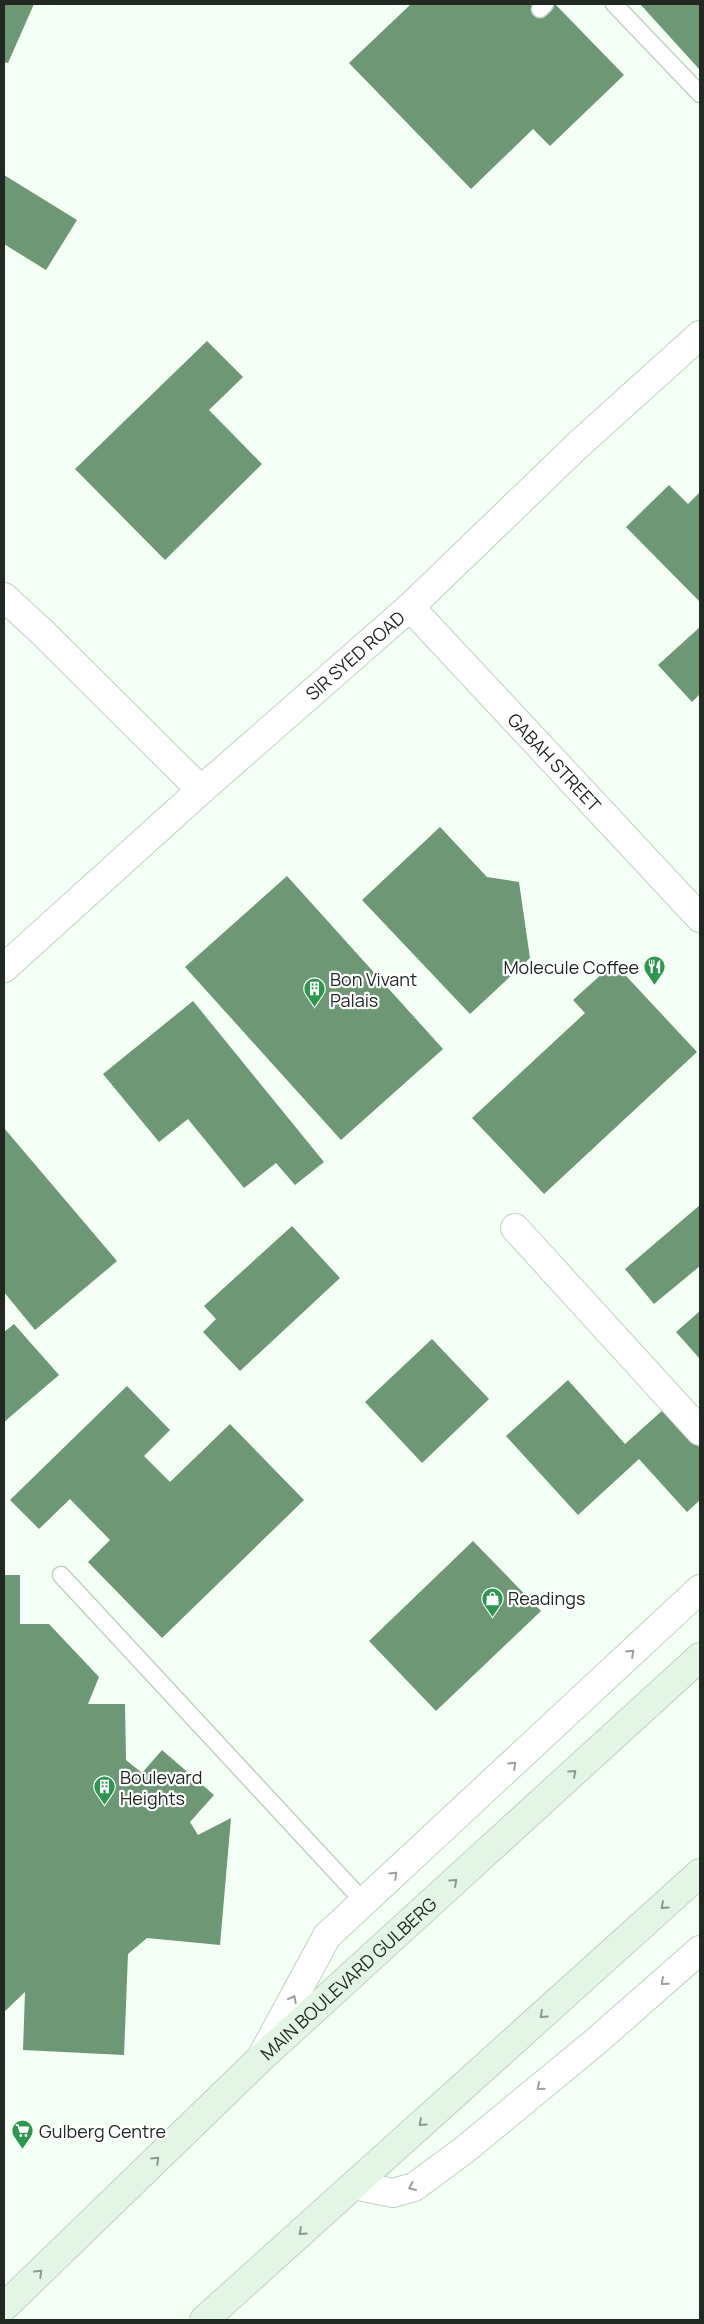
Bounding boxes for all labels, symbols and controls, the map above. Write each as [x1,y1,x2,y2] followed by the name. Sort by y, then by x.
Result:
[300,605,410,705] street label: SIR SYED ROAD
[503,708,607,817] street label: GABAH STREET
[503,955,639,979] place label: Molecule Coffee
[643,955,667,986] restaurant icon: Molecule Coffee
[330,967,417,1012] place label: Bon Vivant Palais
[302,977,326,1008] building icon: Bon Vivant Palais
[480,1586,504,1617] shop icon: Readings
[508,1586,585,1610] place label: Readings
[626,1650,635,1659] one-way arrow
[507,1762,516,1771] one-way arrow
[120,1765,202,1810] place label: Boulevard Heights
[568,1770,577,1779] one-way arrow
[92,1775,116,1806] building icon: Boulevard Heights
[388,1872,397,1881] one-way arrow
[448,1879,457,1888] one-way arrow
[255,1891,442,2065] street label: MAIN BOULEVARD GULBERG
[661,1900,670,1909] one-way arrow
[660,1976,669,1985] one-way arrow
[287,1996,297,2005] one-way arrow
[540,2009,549,2018] one-way arrow
[537,2082,546,2090] one-way arrow
[419,2118,428,2127] one-way arrow
[11,2119,35,2150] supermarket icon: Gulberg Centre
[39,2119,166,2143] place label: Gulberg Centre
[150,2157,159,2166] one-way arrow
[408,2180,417,2191] one-way arrow
[298,2226,307,2235] one-way arrow
[33,2270,42,2279] one-way arrow

